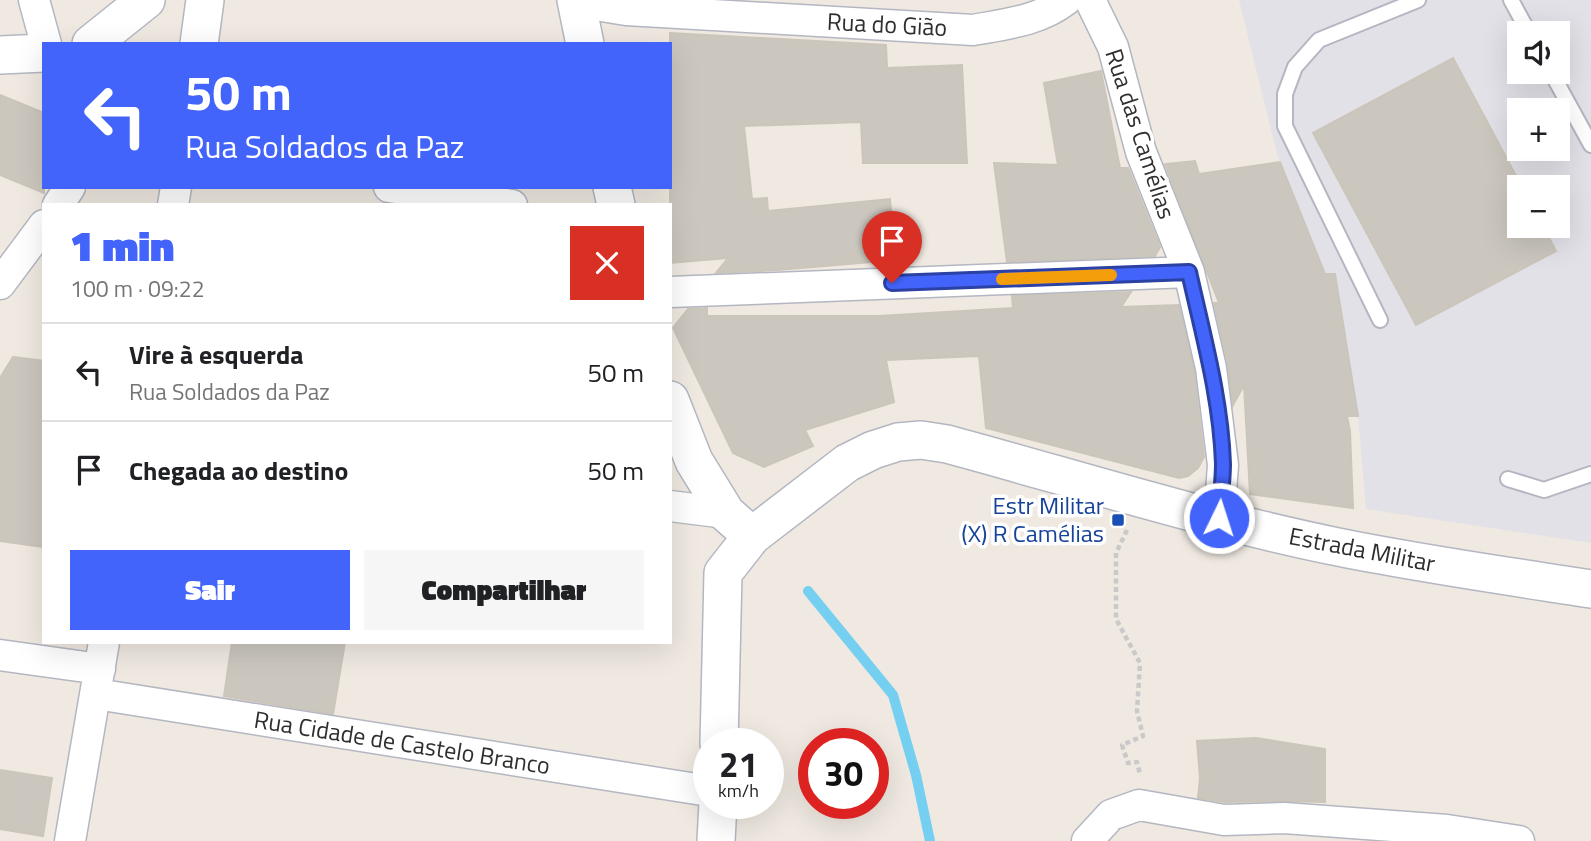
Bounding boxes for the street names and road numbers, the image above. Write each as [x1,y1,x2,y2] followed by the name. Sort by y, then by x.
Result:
[826,3,948,45] street label: Rua do Gião
[1096,44,1185,224] street label: Rua das Camélias
[1286,517,1438,581] street label: Estrada Militar
[252,701,553,783] street label: Rua Cidade de Castelo Branco

